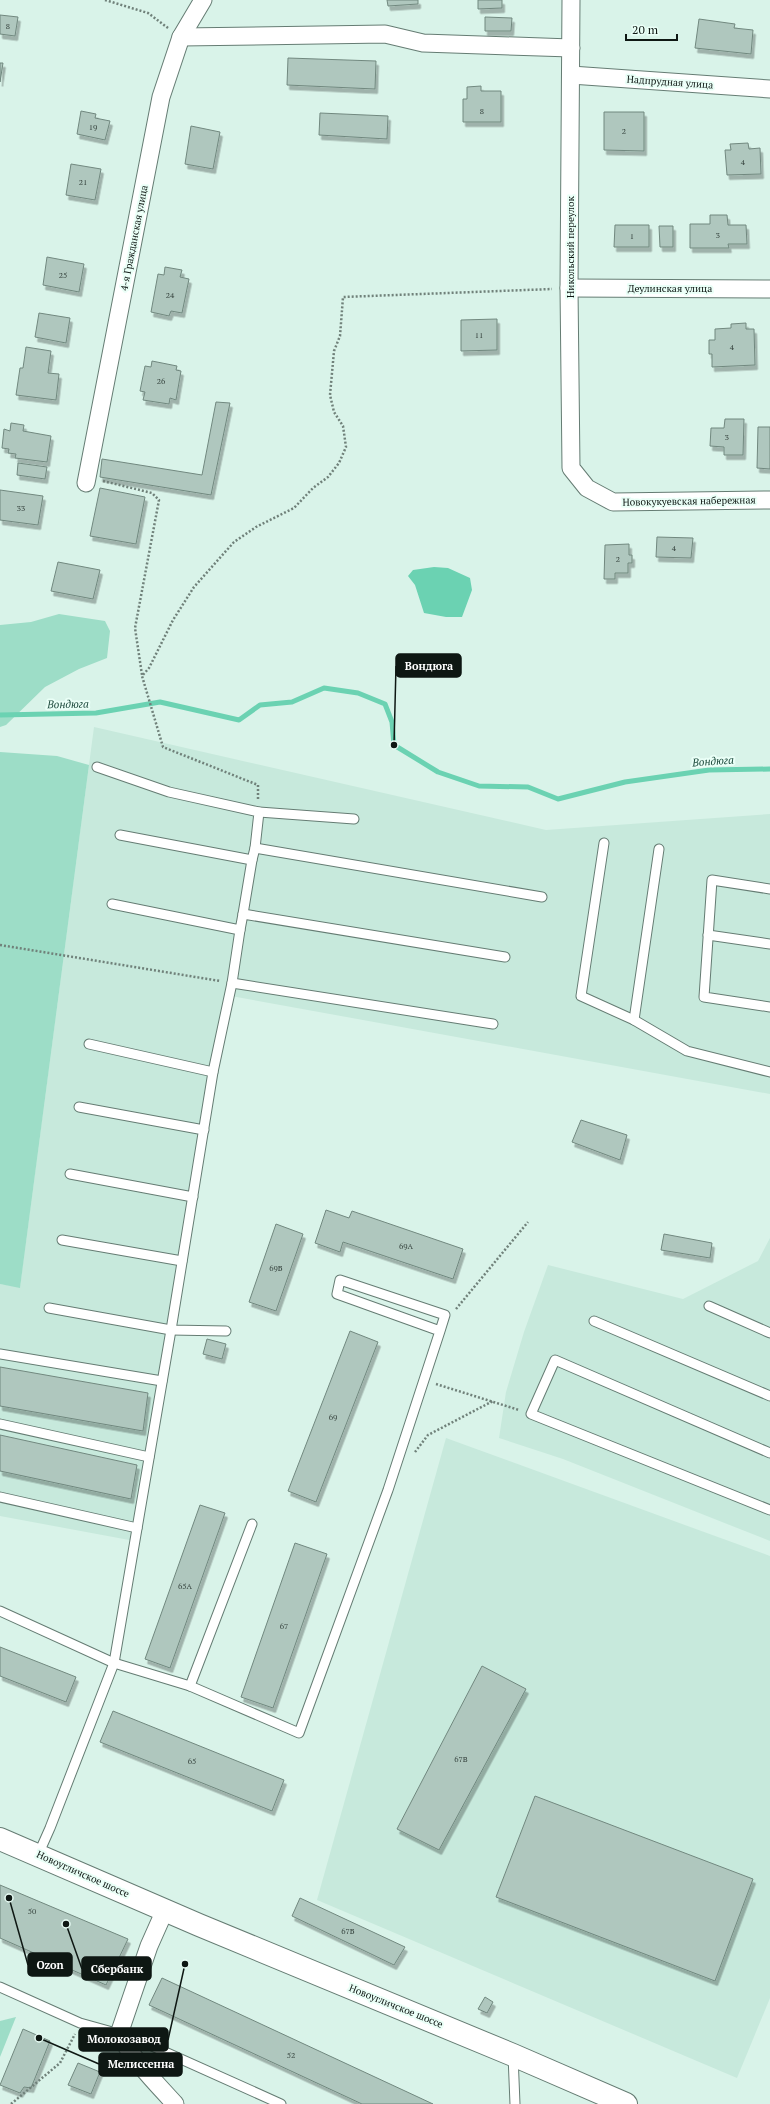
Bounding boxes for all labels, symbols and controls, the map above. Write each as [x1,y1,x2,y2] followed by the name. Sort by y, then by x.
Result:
[626,16,677,42] scale bar
[6,21,10,31] house number: 8
[632,22,659,37] text: 20 m
[626,72,714,92] street label: Надпрудная улица
[480,106,484,116] house number: 8
[89,122,97,132] house number: 19
[622,126,626,136] house number: 2
[741,157,746,167] house number: 4
[79,177,87,187] house number: 21
[117,184,151,292] street label: 4-я Гражданская улица
[564,195,577,298] street label: Никольский переулок
[716,230,720,240] house number: 3
[630,231,634,241] house number: 1
[59,270,67,280] house number: 25
[628,282,712,295] street label: Деулинская улица
[166,290,175,300] house number: 24
[475,330,483,340] house number: 11
[730,342,735,352] house number: 4
[157,376,166,386] house number: 26
[725,432,729,442] house number: 3
[622,493,756,509] street label: Новокукуевская набережная
[17,503,25,513] house number: 33
[672,543,677,553] house number: 4
[616,554,620,564] house number: 2
[396,654,461,677] callout: Вондюга
[405,659,453,673] text: Вондюга
[46,697,89,711] water label: Вондюга
[691,753,734,770] water label: Вондюга
[399,1241,414,1251] house number: 69А
[269,1263,283,1273] house number: 69Б
[329,1412,337,1422] house number: 69
[178,1581,193,1591] house number: 65А
[280,1621,288,1631] house number: 67
[454,1754,468,1764] house number: 67В
[188,1756,196,1766] house number: 65
[34,1848,132,1900] street label: Новоугличское шоссе
[28,1906,36,1916] house number: 50
[341,1926,355,1936] house number: 67Б
[28,1953,72,1976] callout: Ozon
[82,1957,151,1980] callout: Сбербанк
[36,1958,64,1972] text: Ozon
[91,1962,144,1976] text: Сбербанк
[347,1981,445,2031] street label: Новоугличское шоссе
[79,2028,168,2051] callout: Молокозавод
[87,2032,161,2046] text: Молокозавод
[287,2050,295,2060] house number: 52
[99,2053,182,2076] callout: Мелиссенна
[108,2057,174,2071] text: Мелиссенна

